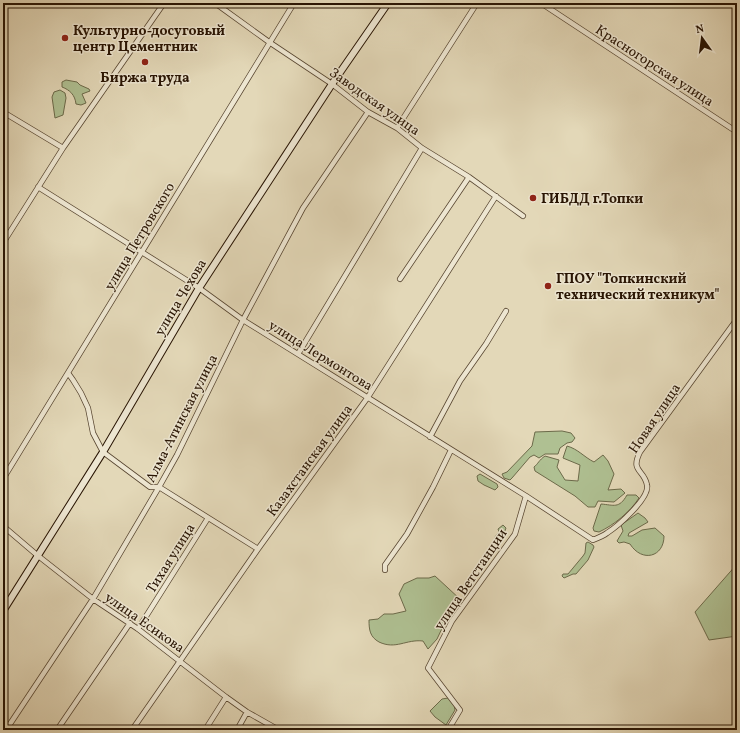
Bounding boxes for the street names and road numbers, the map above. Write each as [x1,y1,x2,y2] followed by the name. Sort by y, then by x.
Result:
[591,21,717,112] street label: Красногорская улица
[325,64,423,141] street label: Заводская улица
[101,179,180,294] street label: улица Петровского
[151,256,212,340] street label: улица Чехова
[264,316,376,396] street label: улица Лермонтова
[142,351,223,486] street label: Алма-Атинская улица
[625,380,686,458] street label: Новая улица
[263,401,357,521] street label: Казахстанская улица
[142,520,200,597] street label: Тихая улица
[430,525,513,634] street label: улица Ветстанции
[100,589,188,658] street label: улица Есикова

